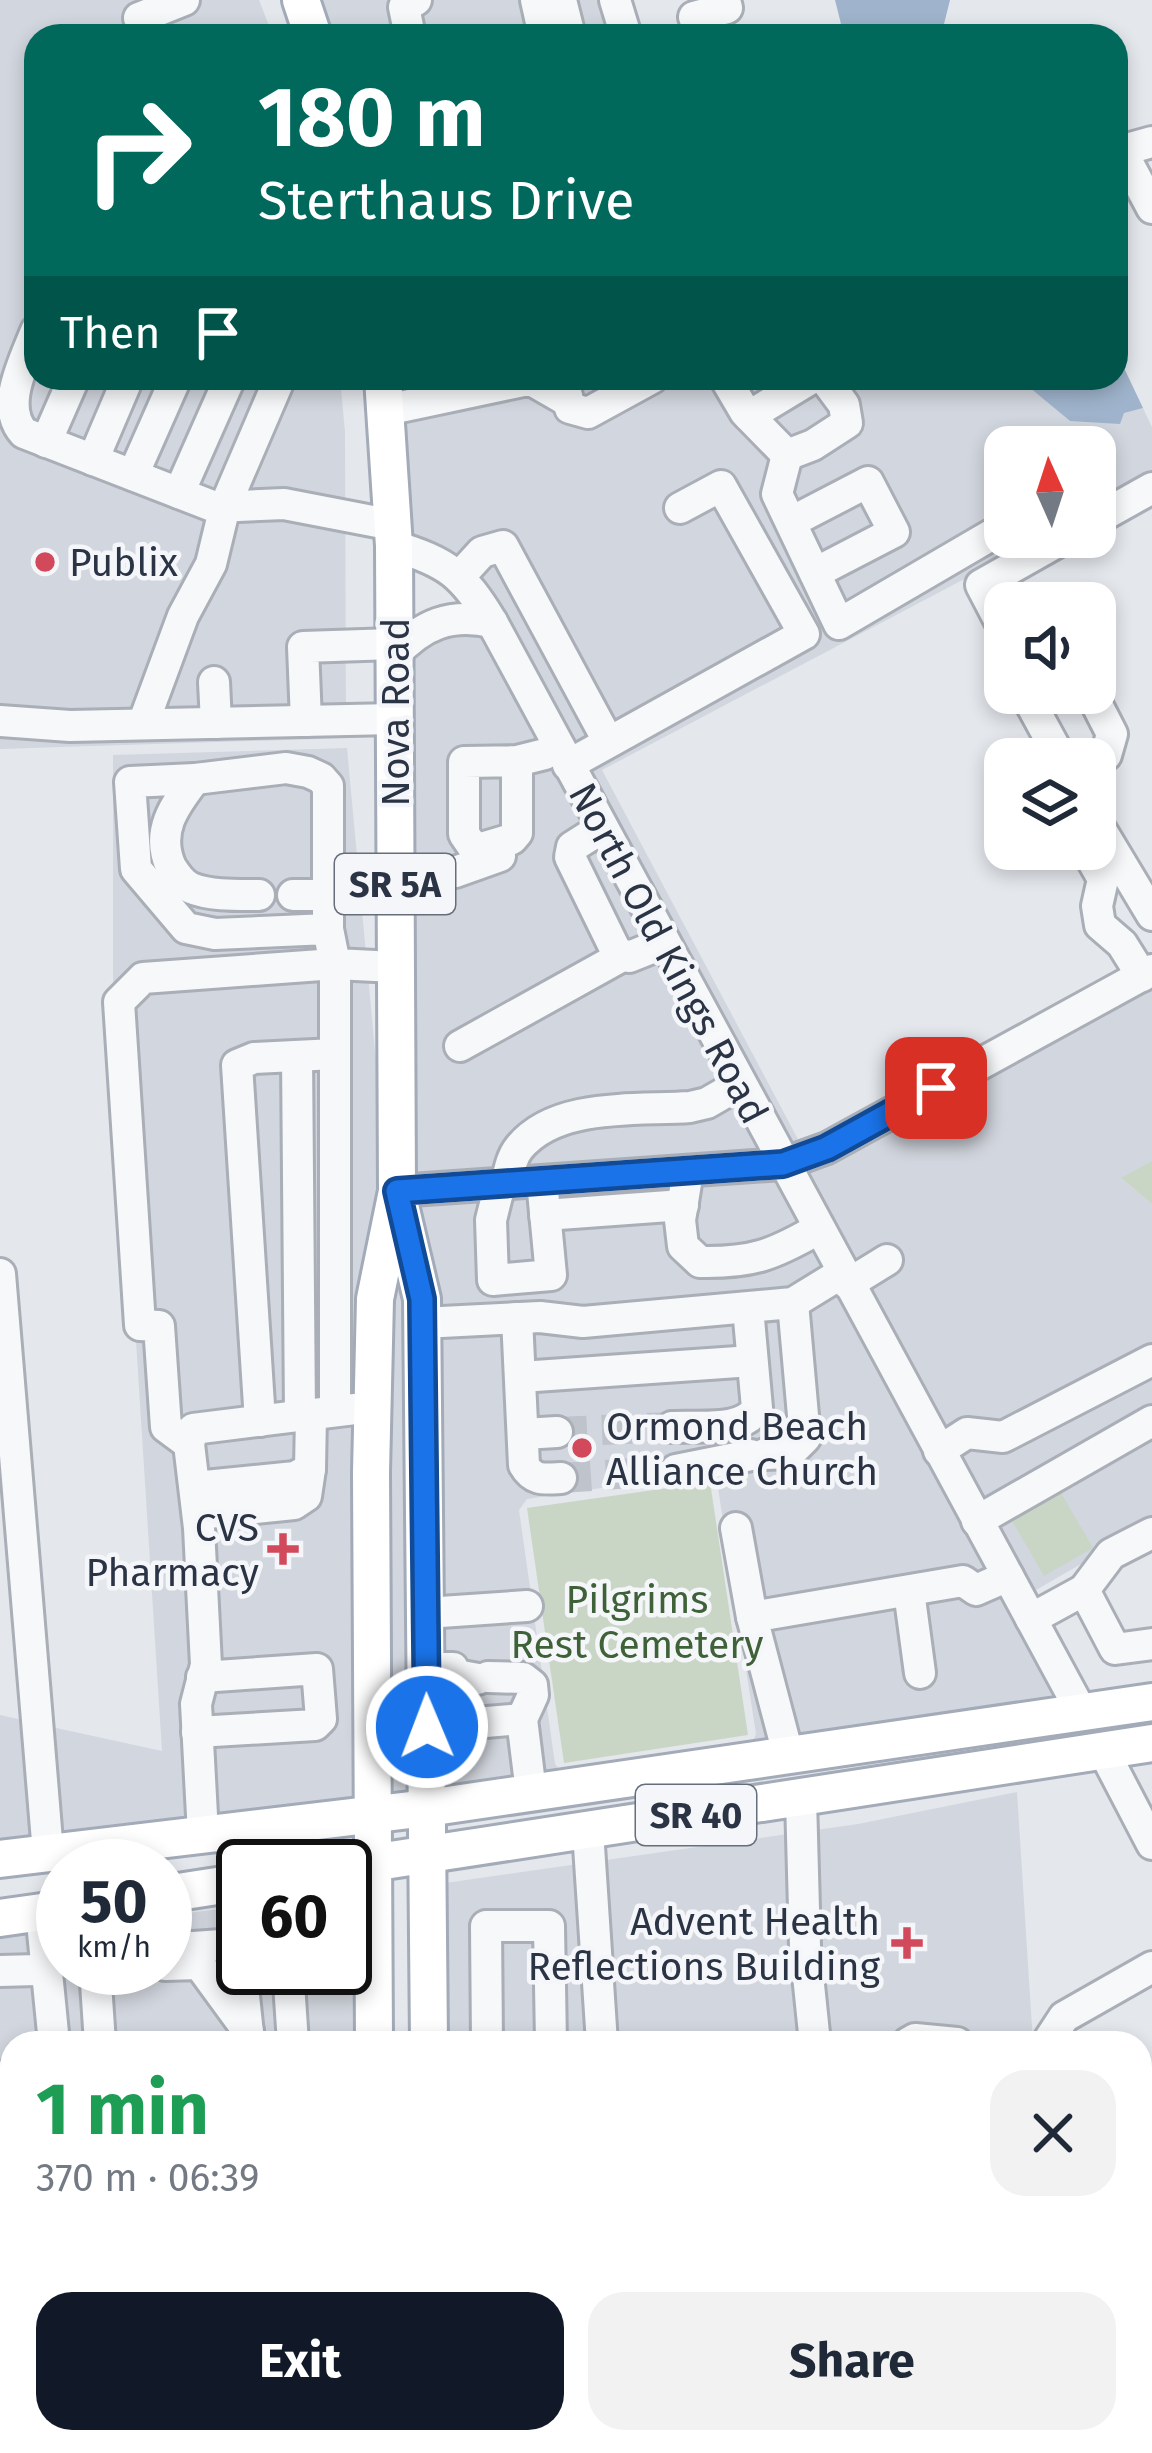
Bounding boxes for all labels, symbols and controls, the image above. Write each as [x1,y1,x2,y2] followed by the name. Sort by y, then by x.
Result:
[258,67,486,168] text: 180 m
[60,72,216,228] icon: right
[258,169,635,233] text: Sterthaus Drive
[185,300,251,366] icon: arrive
[60,306,161,360] text: Then
[984,426,1116,558] north arrow
[984,426,1116,870] map controls
[69,540,178,586] place label: Publix
[32,549,58,575] marker: Publix
[984,582,1116,714] button: sound
[373,617,419,807] street label: Nova Road
[984,738,1116,870] button: layers
[559,775,777,1132] street label: North Old Kings Road
[335,854,455,914] road number: SR 5A
[885,1037,987,1139] pin
[903,1055,969,1121] icon: arrive
[606,1404,878,1495] place label: Ormond Beach Alliance Church
[569,1435,595,1461] marker: Ormond Beach Alliance Church
[86,1505,259,1596] place label: CVS Pharmacy
[270,1536,296,1562] marker: CVS Pharmacy
[511,1577,763,1668] park label: Pilgrims Rest Cemetery
[364,1664,490,1790] position arrow
[636,1785,756,1845] road number: SR 40
[216,1839,372,1995] speed limit sign: 60
[80,1866,148,1938] text: 50
[528,1899,881,1990] place label: Advent Health Reflections Building
[891,1927,923,1959] marker: Advent Health Reflections Building
[77,1929,151,1965] text: km/h
[36,2067,209,2153] text: 1 min
[990,2070,1116,2196] button: close
[36,2155,259,2201] text: 370 m · 06:39
[36,2292,564,2430] button: Exit
[588,2292,1116,2430] button: Share

